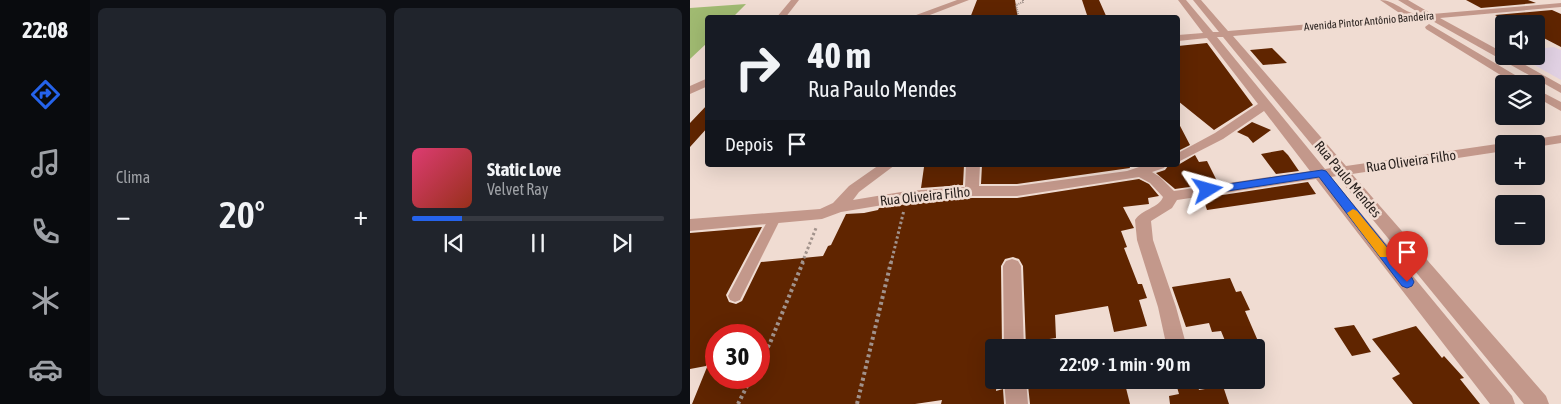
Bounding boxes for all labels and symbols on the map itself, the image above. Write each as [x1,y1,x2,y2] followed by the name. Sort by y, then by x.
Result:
[1303,9,1435,33] street label: Avenida Pintor Antônio Bandeira
[1311,138,1385,220] street label: Rua Paulo Mendes
[1365,147,1457,175] street label: Rua Oliveira Filho
[1181,163,1233,215] position arrow
[879,183,971,209] street label: Rua Oliveira Filho
[1386,231,1428,282] pin
[705,324,770,389] speed limit sign: 30

